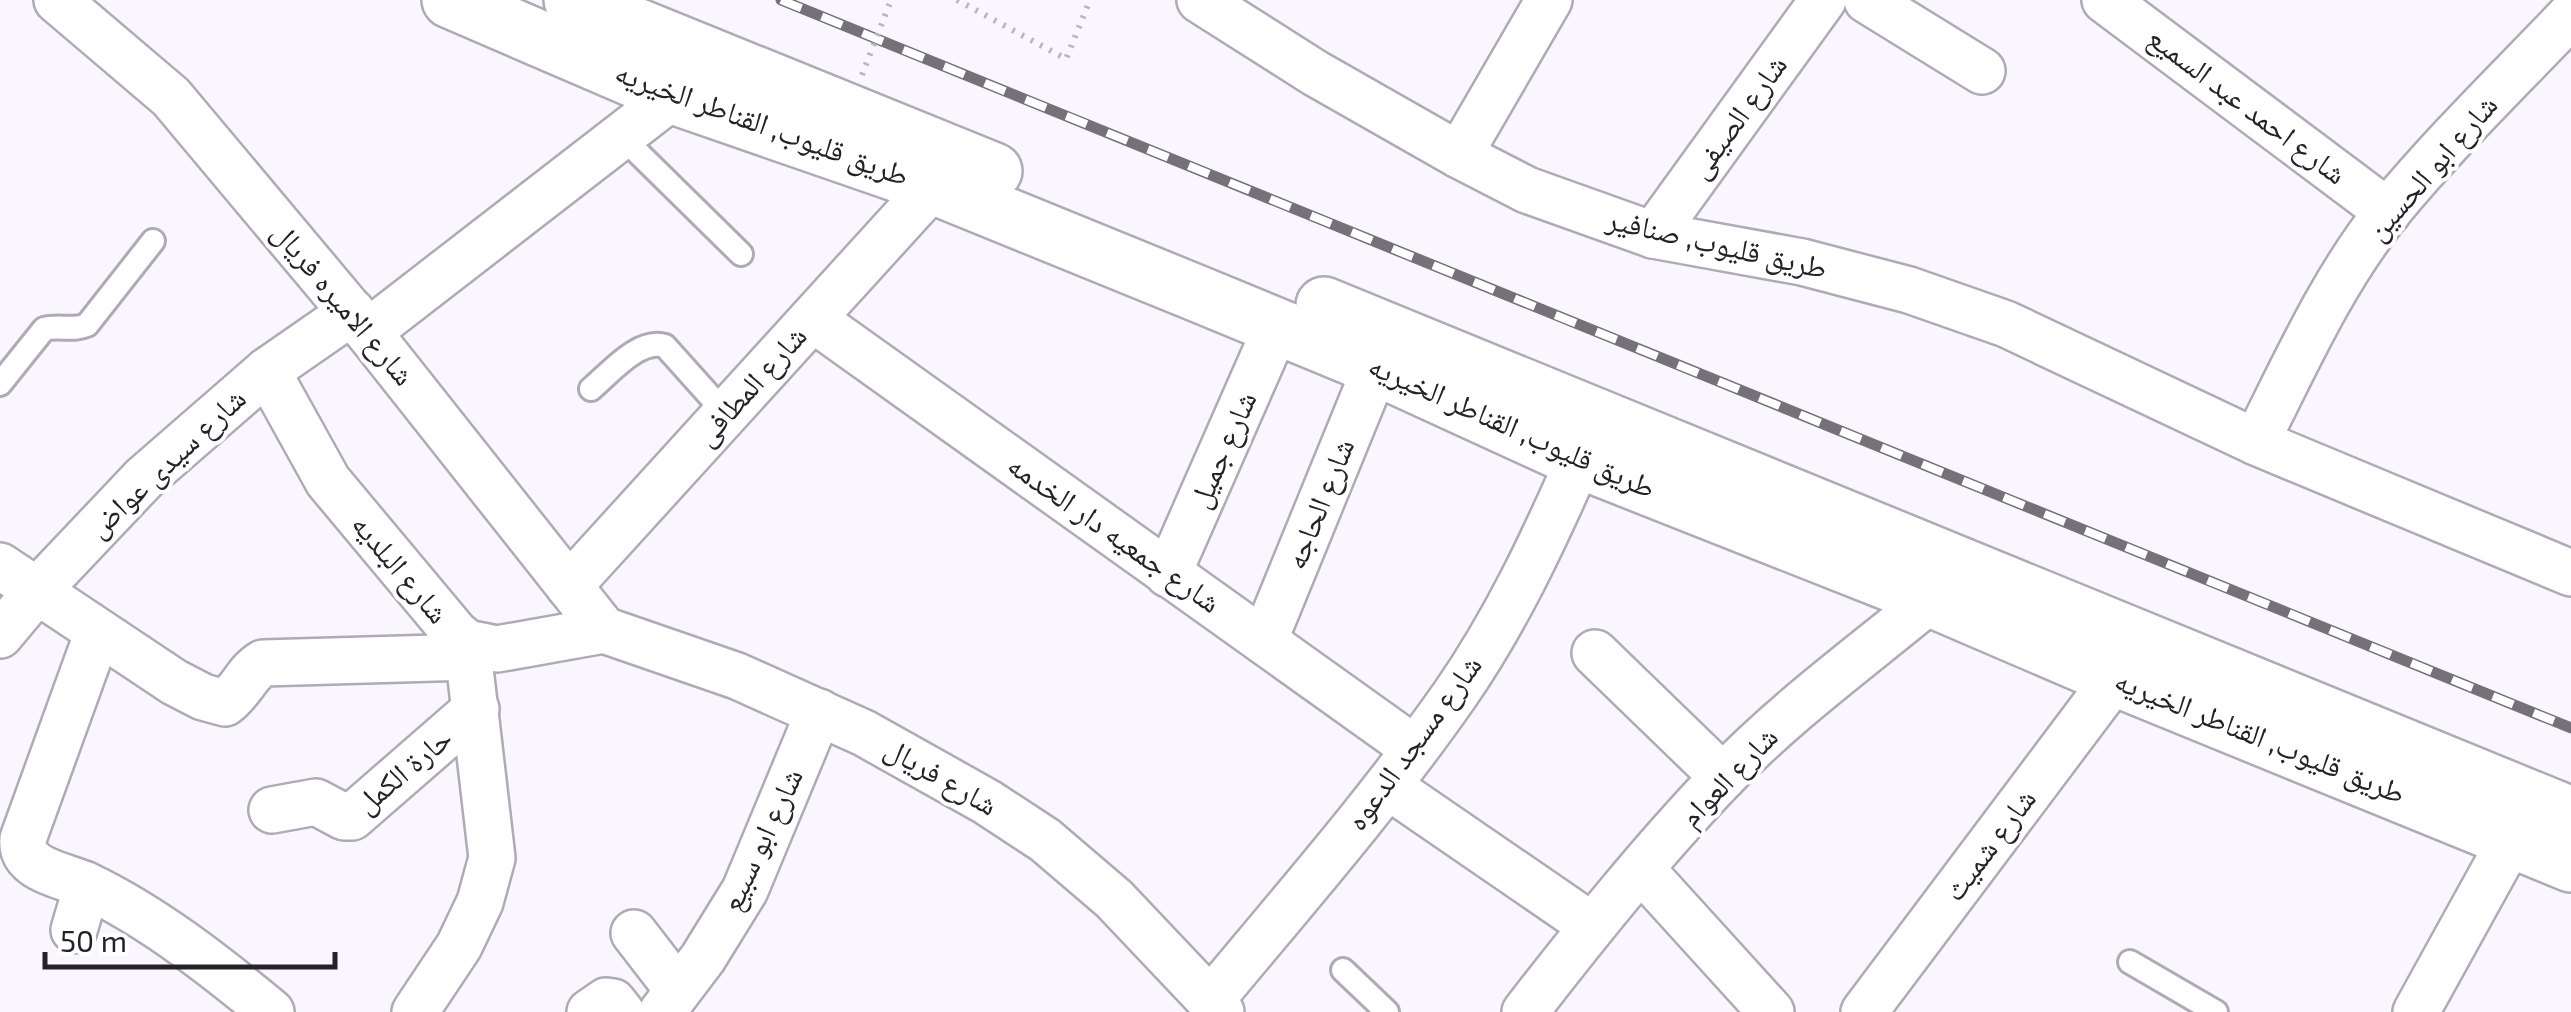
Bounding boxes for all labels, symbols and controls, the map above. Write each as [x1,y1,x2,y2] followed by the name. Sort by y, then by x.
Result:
[2140,18,2354,193] street label: شارع احمد عبد السميع
[1680,47,1796,186] street label: شارع الصيفى
[610,52,914,194] street label: طريق قليوب, القناطر الخيريه
[2357,86,2506,249] street label: شارع ابو الحسين
[1602,199,1831,287] street label: طريق قليوب, صنافير
[263,214,423,394] street label: شارع الاميره فريال
[686,317,815,454] street label: شارع المطافى
[1363,346,1662,506] street label: طريق قليوب, القناطر الخيريه
[79,379,254,546] street label: شارع سيدى عواض
[1180,385,1266,514] street label: شارع جميل
[1276,433,1363,575] street label: شارع الحاجه
[1000,446,1228,622] street label: شارع جمعيه دار الخدمه
[343,506,458,632] street label: شارع البلديه
[1337,647,1490,838] street label: شارع مسجد الدعوه
[2110,660,2411,812] street label: طريق قليوب, القناطر الخيريه
[1671,718,1786,835] street label: شارع العوام
[347,719,459,822] street label: حارة الكمل
[878,729,1005,824] street label: شارع فريال
[711,762,812,918] street label: شارع ابو سبيع
[1935,781,2045,909] street label: شارع شميث
[45,907,335,969] scale bar
[60,922,127,958] text: 50 m

